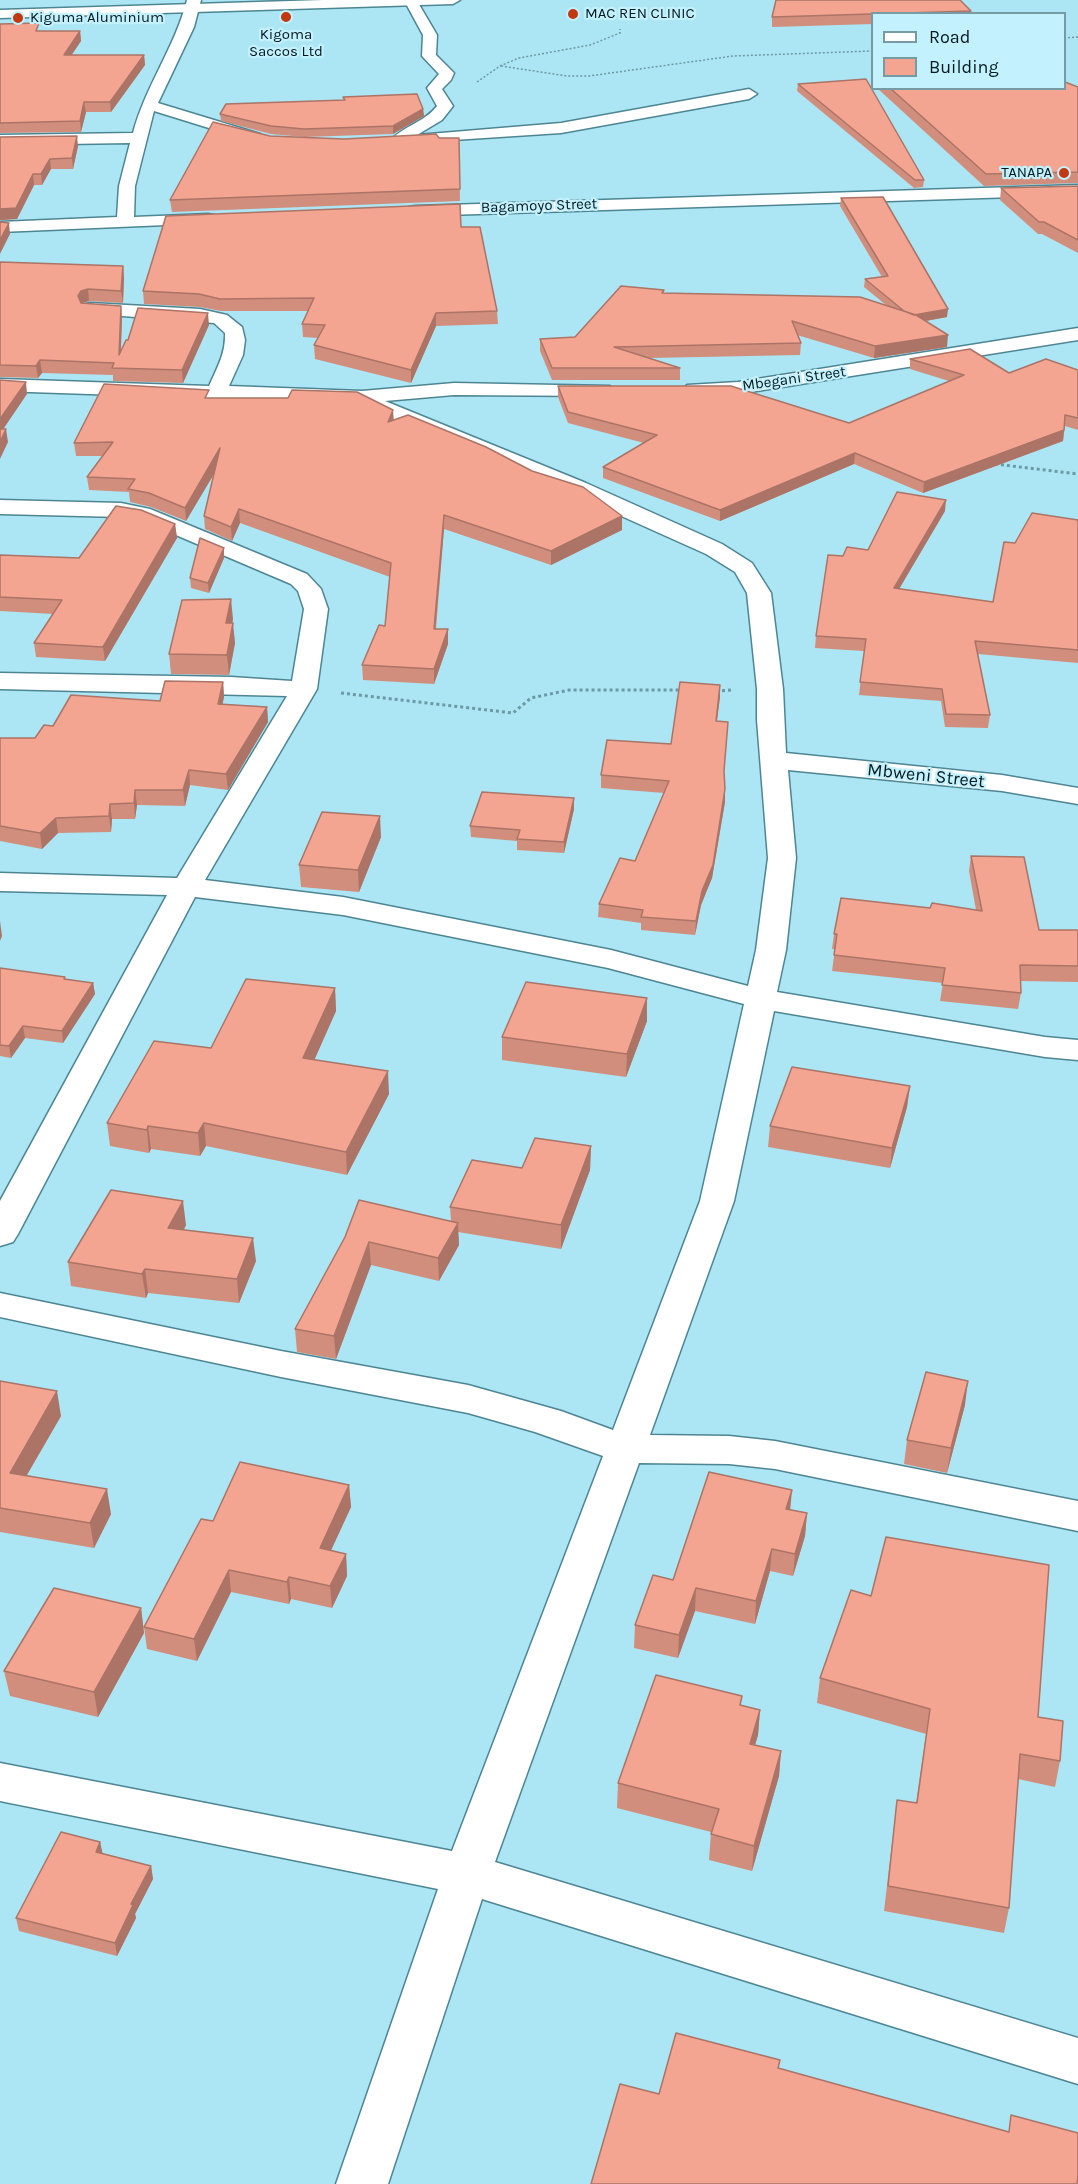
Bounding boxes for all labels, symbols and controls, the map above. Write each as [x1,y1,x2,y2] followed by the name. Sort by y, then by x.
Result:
[585,5,695,23] place label: MAC REN CLINIC
[566,7,580,21] marker: MAC REN CLINIC
[30,9,164,27] place label: Kiguma Aluminium
[279,10,293,24] marker: Kigoma Saccos Ltd
[11,11,25,25] marker: Kiguma Aluminium
[871,12,1066,90] legend
[249,26,323,61] place label: Kigoma Saccos Ltd
[929,26,970,48] text: Road
[929,56,999,78] text: Building
[1001,164,1052,182] place label: TANAPA
[1057,166,1071,180] marker: TANAPA
[480,195,598,217] street label: Bagamoyo Street
[741,363,847,395] street label: Mbegani Street
[866,759,986,793] street label: Mbweni Street

